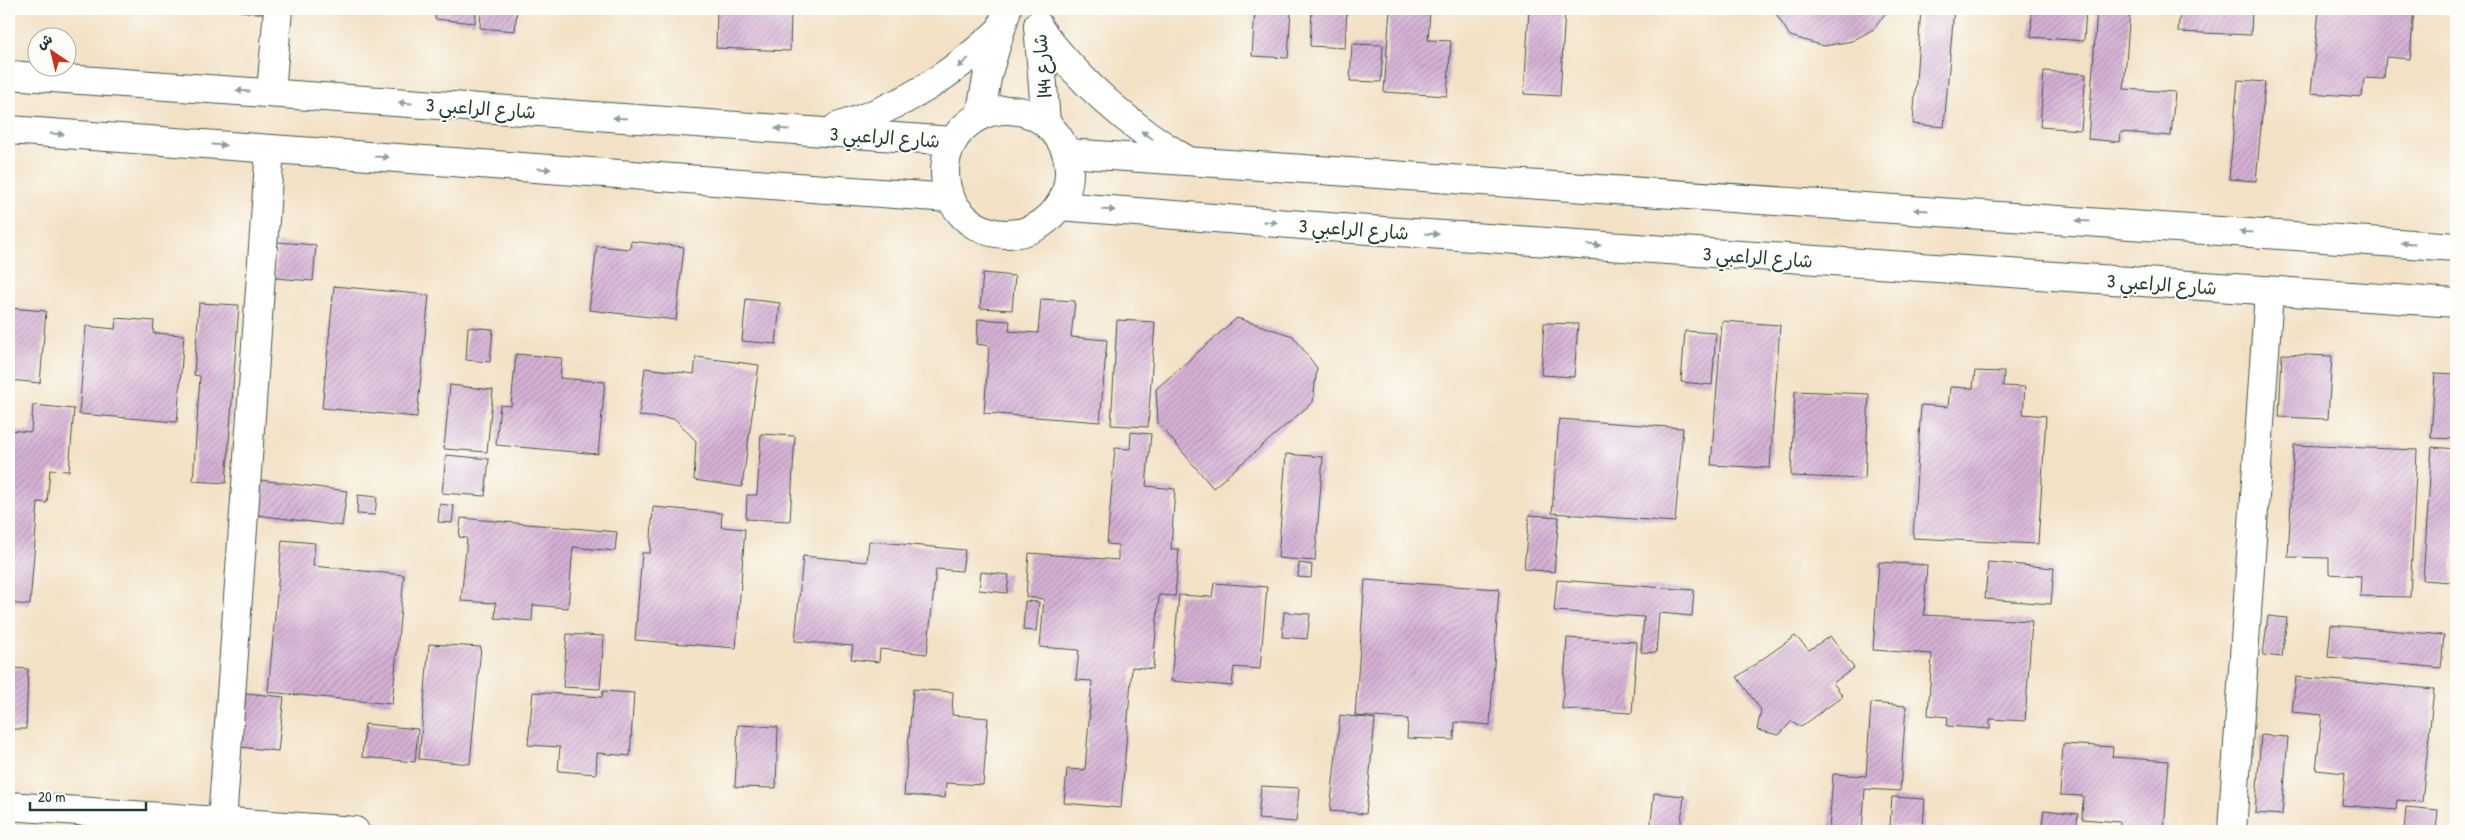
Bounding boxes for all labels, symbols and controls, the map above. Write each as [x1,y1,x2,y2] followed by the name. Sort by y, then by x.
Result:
[28,28,78,78] north arrow
[32,29,56,53] text: ش
[1026,33,1059,99] street label: شارع 44ا
[957,57,970,68] one-way arrow
[235,87,251,95] one-way arrow
[425,91,537,129] street label: شارع الراعبي 3
[397,98,413,106] one-way arrow
[612,113,628,121] one-way arrow
[829,120,941,158] street label: شارع الراعبي 3
[774,125,790,133] one-way arrow
[50,130,66,138] one-way arrow
[1140,130,1154,140] one-way arrow
[212,142,228,150] one-way arrow
[374,153,390,161] one-way arrow
[536,165,552,173] one-way arrow
[1913,205,1929,213] one-way arrow
[1100,206,1116,214] one-way arrow
[1298,212,1410,250] street label: شارع الراعبي 3
[2075,216,2091,224] one-way arrow
[1262,219,1278,227] one-way arrow
[2237,227,2253,235] one-way arrow
[1424,231,1440,239] one-way arrow
[2399,239,2415,247] one-way arrow
[1702,240,1814,278] street label: شارع الراعبي 3
[1586,242,1602,250] one-way arrow
[2106,267,2218,305] street label: شارع الراعبي 3
[30,780,146,812] scale bar
[38,786,65,807] text: 20 m

